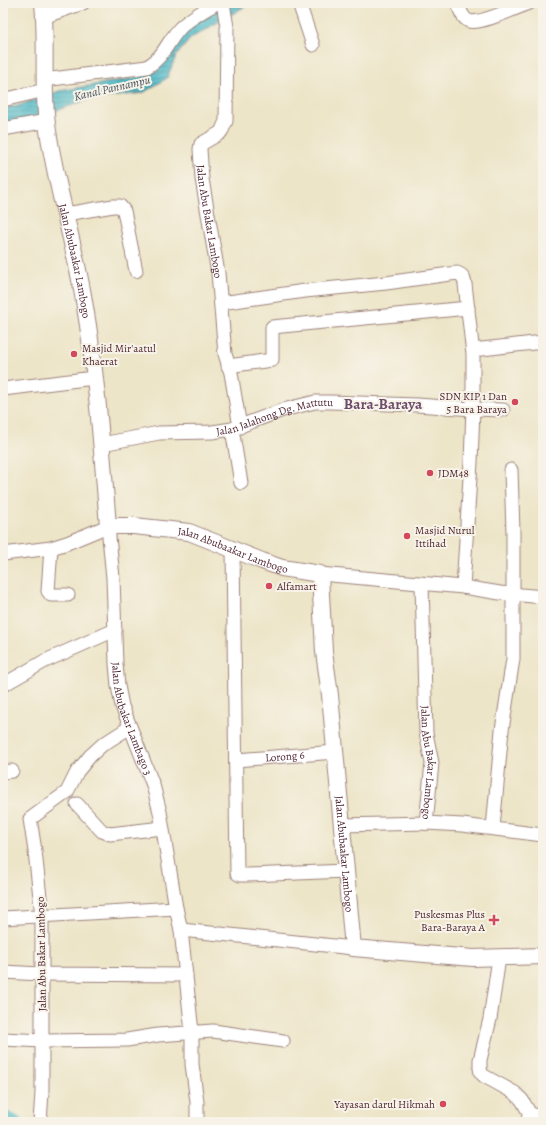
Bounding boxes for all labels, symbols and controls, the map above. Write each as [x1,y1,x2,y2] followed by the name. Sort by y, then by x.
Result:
[72,71,152,105] water label: Kanal Pannampu
[193,164,225,279] street label: Jalan Abu Bakar Lambogo
[55,202,94,320] street label: Jalan Abubaakar Lambogo
[82,341,156,369] place label: Masjid Mir'aatul Khaerat
[69,349,79,359] marker: Masjid Mir'aatul Khaerat
[439,389,508,417] place label: SDN KIP 1 Dan 5 Bara Baraya
[344,394,423,414] district label: Bara-Baraya
[215,395,333,439] street label: Jalan Jalahong Dg. Mattutu
[510,397,520,407] marker: SDN KIP 1 Dan 5 Bara Baraya
[438,466,469,481] place label: JDM48
[425,468,435,478] marker: JDM48
[415,523,475,551] place label: Masjid Nurul Ittihad
[177,524,290,577] street label: Jalan Abubaakar Lambogo
[402,531,412,541] marker: Masjid Nurul Ittihad
[276,579,317,594] place label: Alfamart
[264,581,274,591] marker: Alfamart
[108,662,155,778] street label: Jalan Abubakar Lambago 3
[417,705,439,821] street label: Jalan Abu Bakar Lambogo
[265,747,305,766] street label: Lorong 6
[331,795,357,913] street label: Jalan Abubaakar Lambogo
[33,896,50,1011] street label: Jalan Abu Bakar Lambogo
[414,907,486,935] place label: Puskesmas Plus Bara-Baraya A
[488,914,500,926] marker: Puskesmas Plus Bara-Baraya A
[333,1097,435,1112] place label: Yayasan darul Hikmah
[438,1099,448,1109] marker: Yayasan darul Hikmah

